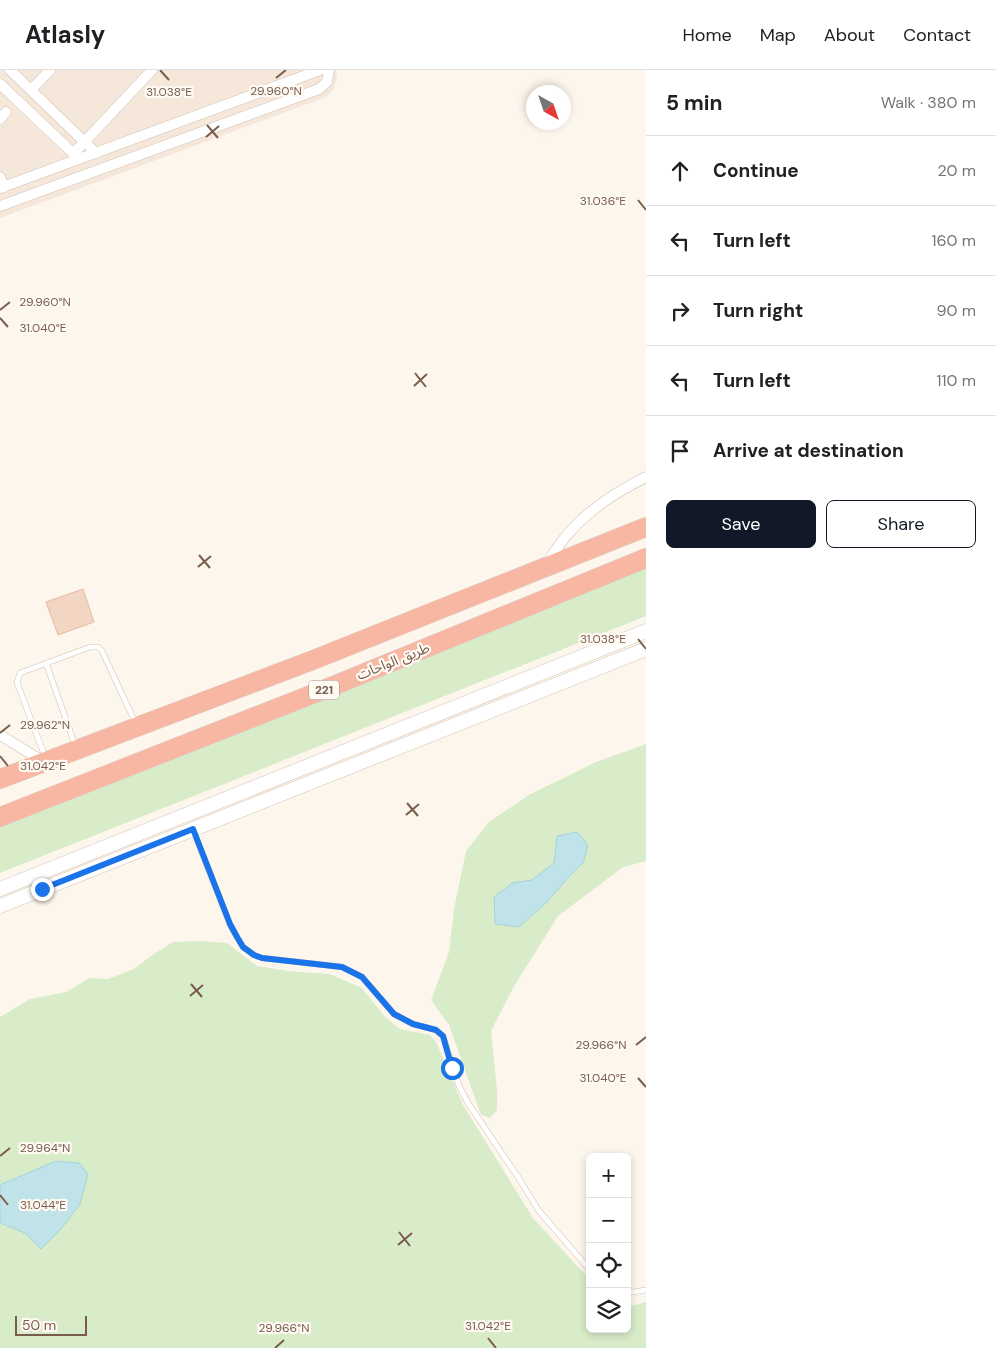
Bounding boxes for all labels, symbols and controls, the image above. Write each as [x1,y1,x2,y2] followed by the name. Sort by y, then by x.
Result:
[25,19,105,50] text: Atlasly
[682,23,732,47] text: Home
[760,23,796,47] text: Map
[824,23,875,47] text: About
[903,23,971,47] text: Contact
[250,83,302,99] text: 29.960°N
[146,84,192,100] text: 31.038°E
[526,85,571,130] north arrow
[666,89,722,117] text: 5 min
[881,92,976,113] text: Walk · 380 m
[666,157,694,185] icon: ahead
[713,158,799,183] text: Continue
[937,160,976,181] text: 20 m
[580,193,626,209] text: 31.036°E
[666,227,694,255] icon: left
[713,228,791,253] text: Turn left
[932,230,976,251] text: 160 m
[19,294,71,310] text: 29.960°N
[666,297,694,325] icon: right
[713,298,803,323] text: Turn right
[936,300,976,321] text: 90 m
[19,320,67,336] text: 31.040°E
[666,367,694,395] icon: left
[713,368,791,393] text: Turn left
[937,370,976,391] text: 110 m
[666,437,694,465] icon: arrive
[713,438,904,463] text: Arrive at destination
[666,500,816,548] button: Save
[826,500,976,548] button: Share
[580,631,626,647] text: 31.038°E
[354,638,432,685] street label: طريق الواحات
[309,680,339,700] road number: 221
[20,717,70,733] text: 29.962°N
[20,758,66,774] text: 31.042°E
[31,878,54,901] route end
[575,1037,627,1053] text: 29.966°N
[441,1057,464,1080] route start
[579,1070,627,1086] text: 31.040°E
[20,1140,70,1156] text: 29.964°N
[586,1153,631,1333] map controls
[586,1153,631,1198] button: +
[20,1197,66,1213] text: 31.044°E
[586,1198,631,1243] button: −
[586,1243,631,1288] button: locate
[586,1288,631,1333] button: layers
[15,1313,88,1336] scale bar
[22,1316,56,1334] text: 50 m
[465,1318,511,1334] text: 31.042°E
[258,1320,310,1336] text: 29.966°N

